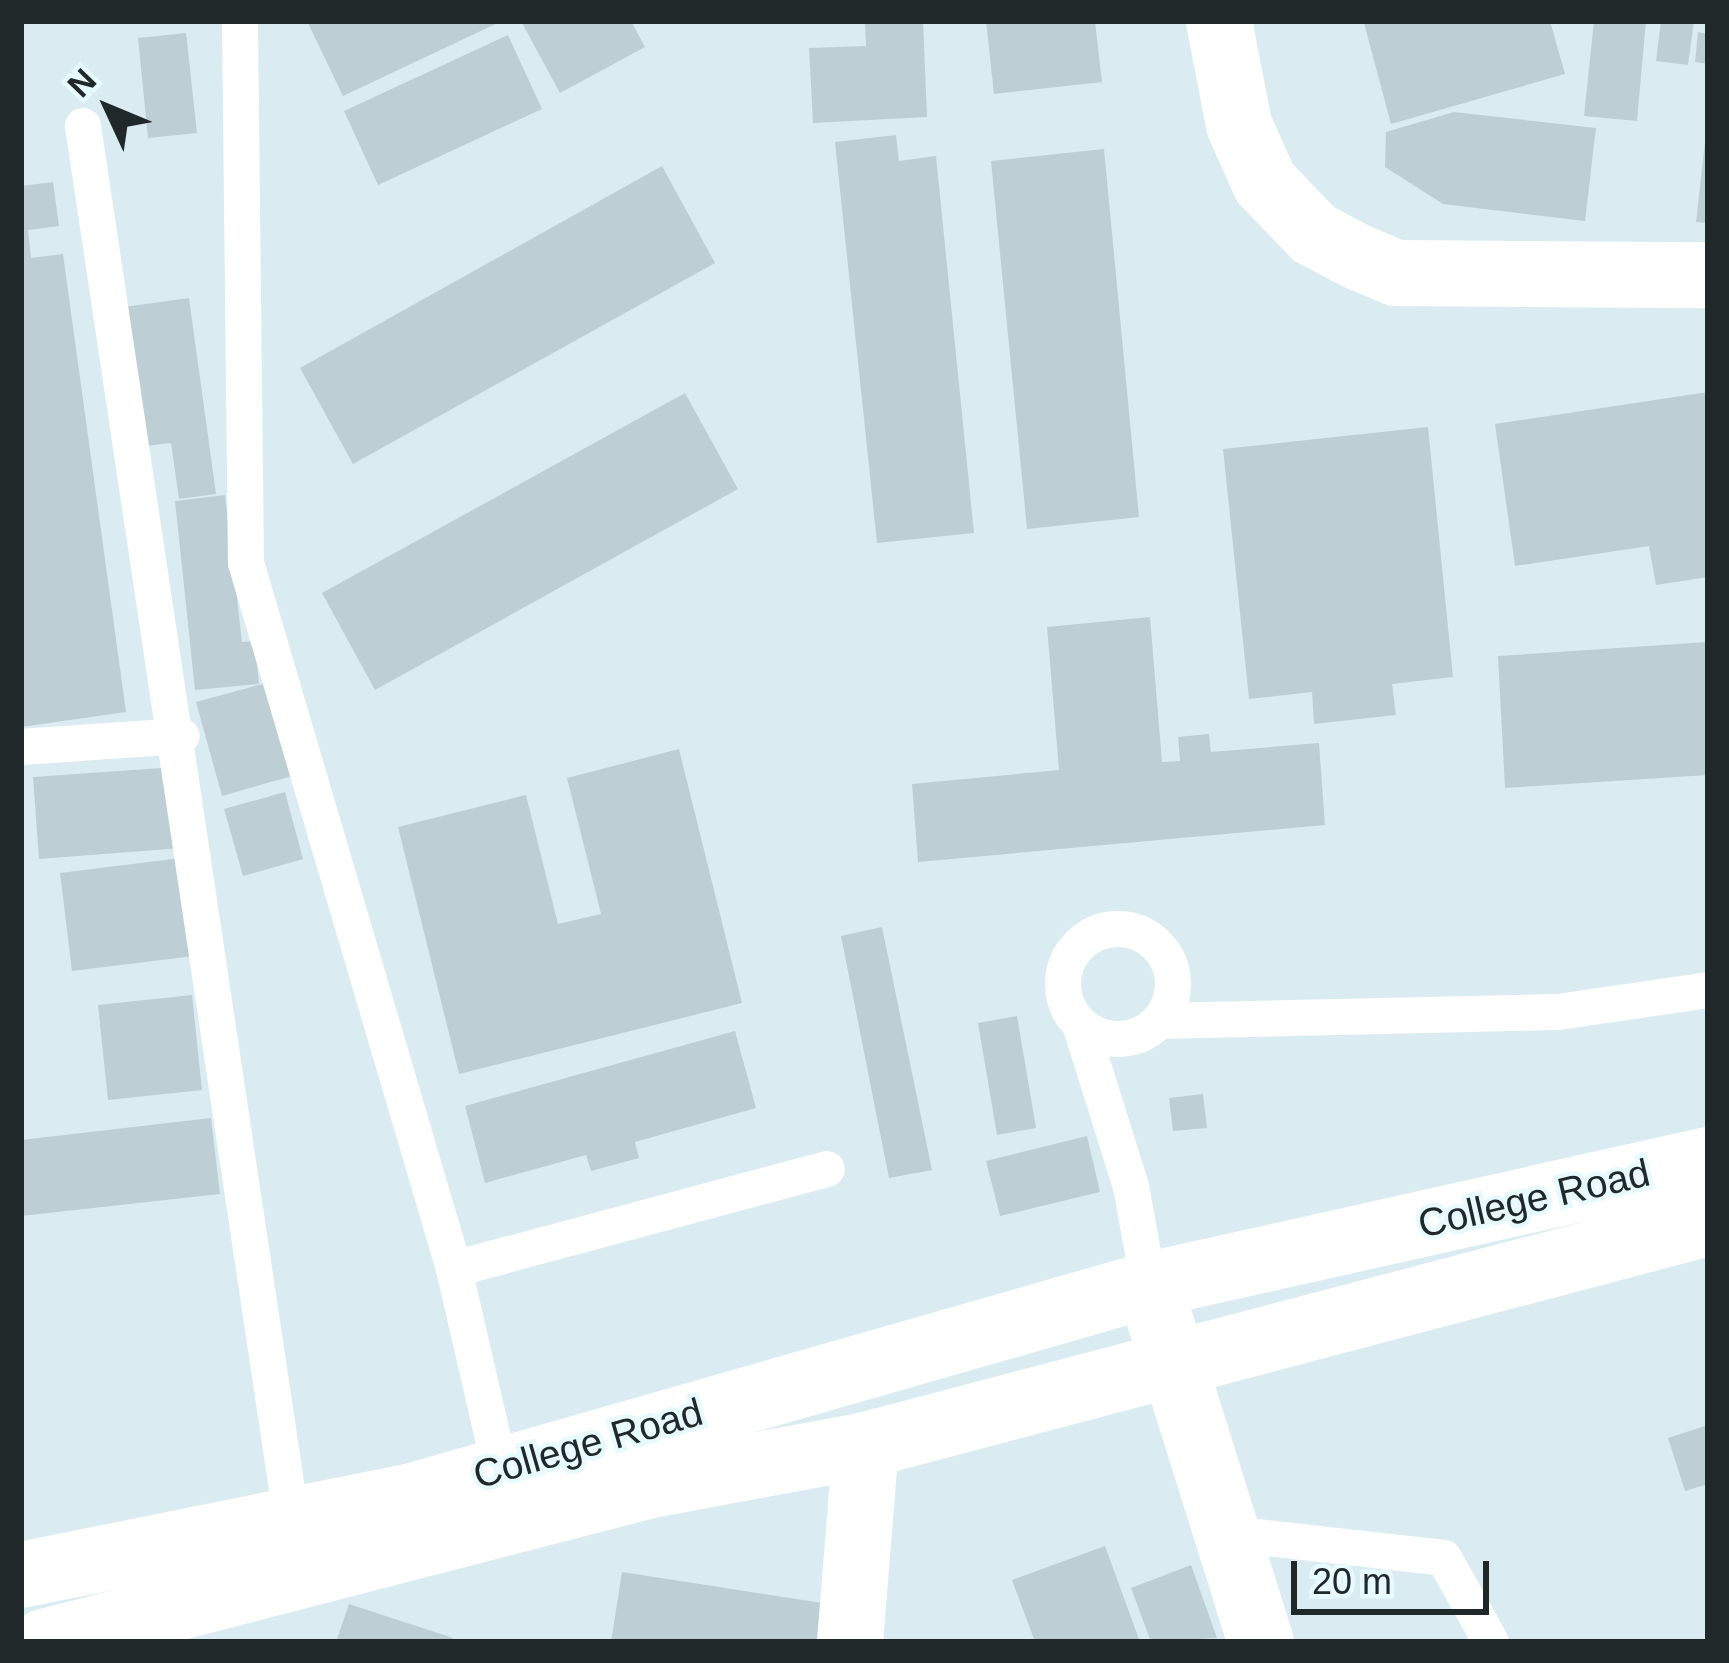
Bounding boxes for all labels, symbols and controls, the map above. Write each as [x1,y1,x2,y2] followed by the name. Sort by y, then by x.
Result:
[48,48,168,168] north arrow
[60,61,103,104] text: N
[1414,1150,1654,1248] street label: College Road
[468,1389,708,1499] street label: College Road
[1297,1537,1495,1611] scale bar
[1312,1561,1392,1602] text: 20 m

